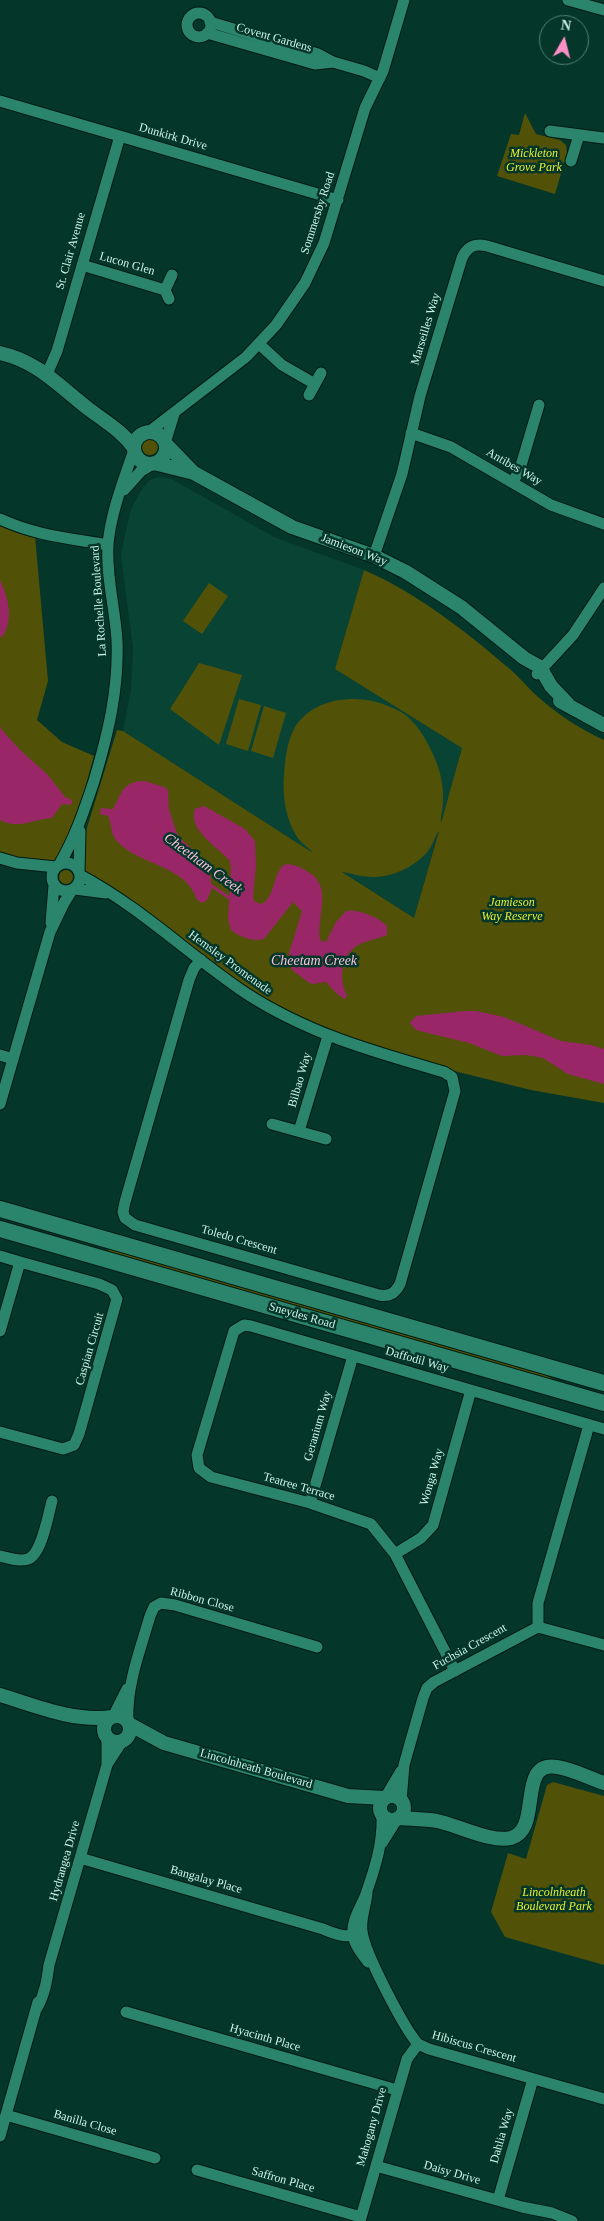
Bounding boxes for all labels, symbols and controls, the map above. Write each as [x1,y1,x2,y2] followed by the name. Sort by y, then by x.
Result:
[539,15,589,65] north arrow
[560,18,572,34] text: N
[235,20,313,56] street label: Covent Gardens
[137,120,209,154] street label: Dunkirk Drive
[506,147,562,175] park label: Mickleton Grove Park
[298,170,338,256] street label: Sommersby Road
[53,211,89,291] street label: St. Clair Avenue
[98,249,156,279] street label: Lucon Glen
[408,291,444,367] street label: Marseilles Way
[484,445,544,489] street label: Antibes Way
[319,531,389,569] street label: Jamieson Way
[88,545,110,657] street label: La Rochelle Boulevard
[160,830,246,898] water label: Cheetham Creek
[481,896,543,924] park label: Jamieson Way Reserve
[185,928,275,998] street label: Hemsley Promenade
[271,953,357,969] water label: Cheetam Creek
[285,1051,315,1109] street label: Bilbao Way
[199,1222,279,1258] street label: Toledo Crescent
[267,1300,337,1332] street label: Sneydes Road
[73,1311,107,1387] street label: Caspian Circuit
[384,1344,450,1376] street label: Daffodil Way
[301,1389,335,1463] street label: Geranium Way
[417,1447,447,1507] street label: Wonga Way
[261,1470,337,1504] street label: Teatree Terrace
[168,1585,236,1615] street label: Ribbon Close
[431,1621,509,1673] street label: Fuchsia Crescent
[198,1746,314,1792] street label: Lincolnheath Boulevard
[47,1819,83,1903] street label: Hydrangea Drive
[168,1863,244,1897] street label: Bangalay Place
[516,1886,592,1914] park label: Lincolnheath Boulevard Park
[228,2021,302,2055] street label: Hyacinth Place
[430,2028,518,2066] street label: Hibiscus Crescent
[354,2086,390,2168] street label: Mahogany Drive
[52,2107,118,2139] street label: Banilla Close
[487,2107,517,2165] street label: Dahlia Way
[422,2158,482,2188] street label: Daisy Drive
[250,2164,316,2196] street label: Saffron Place

